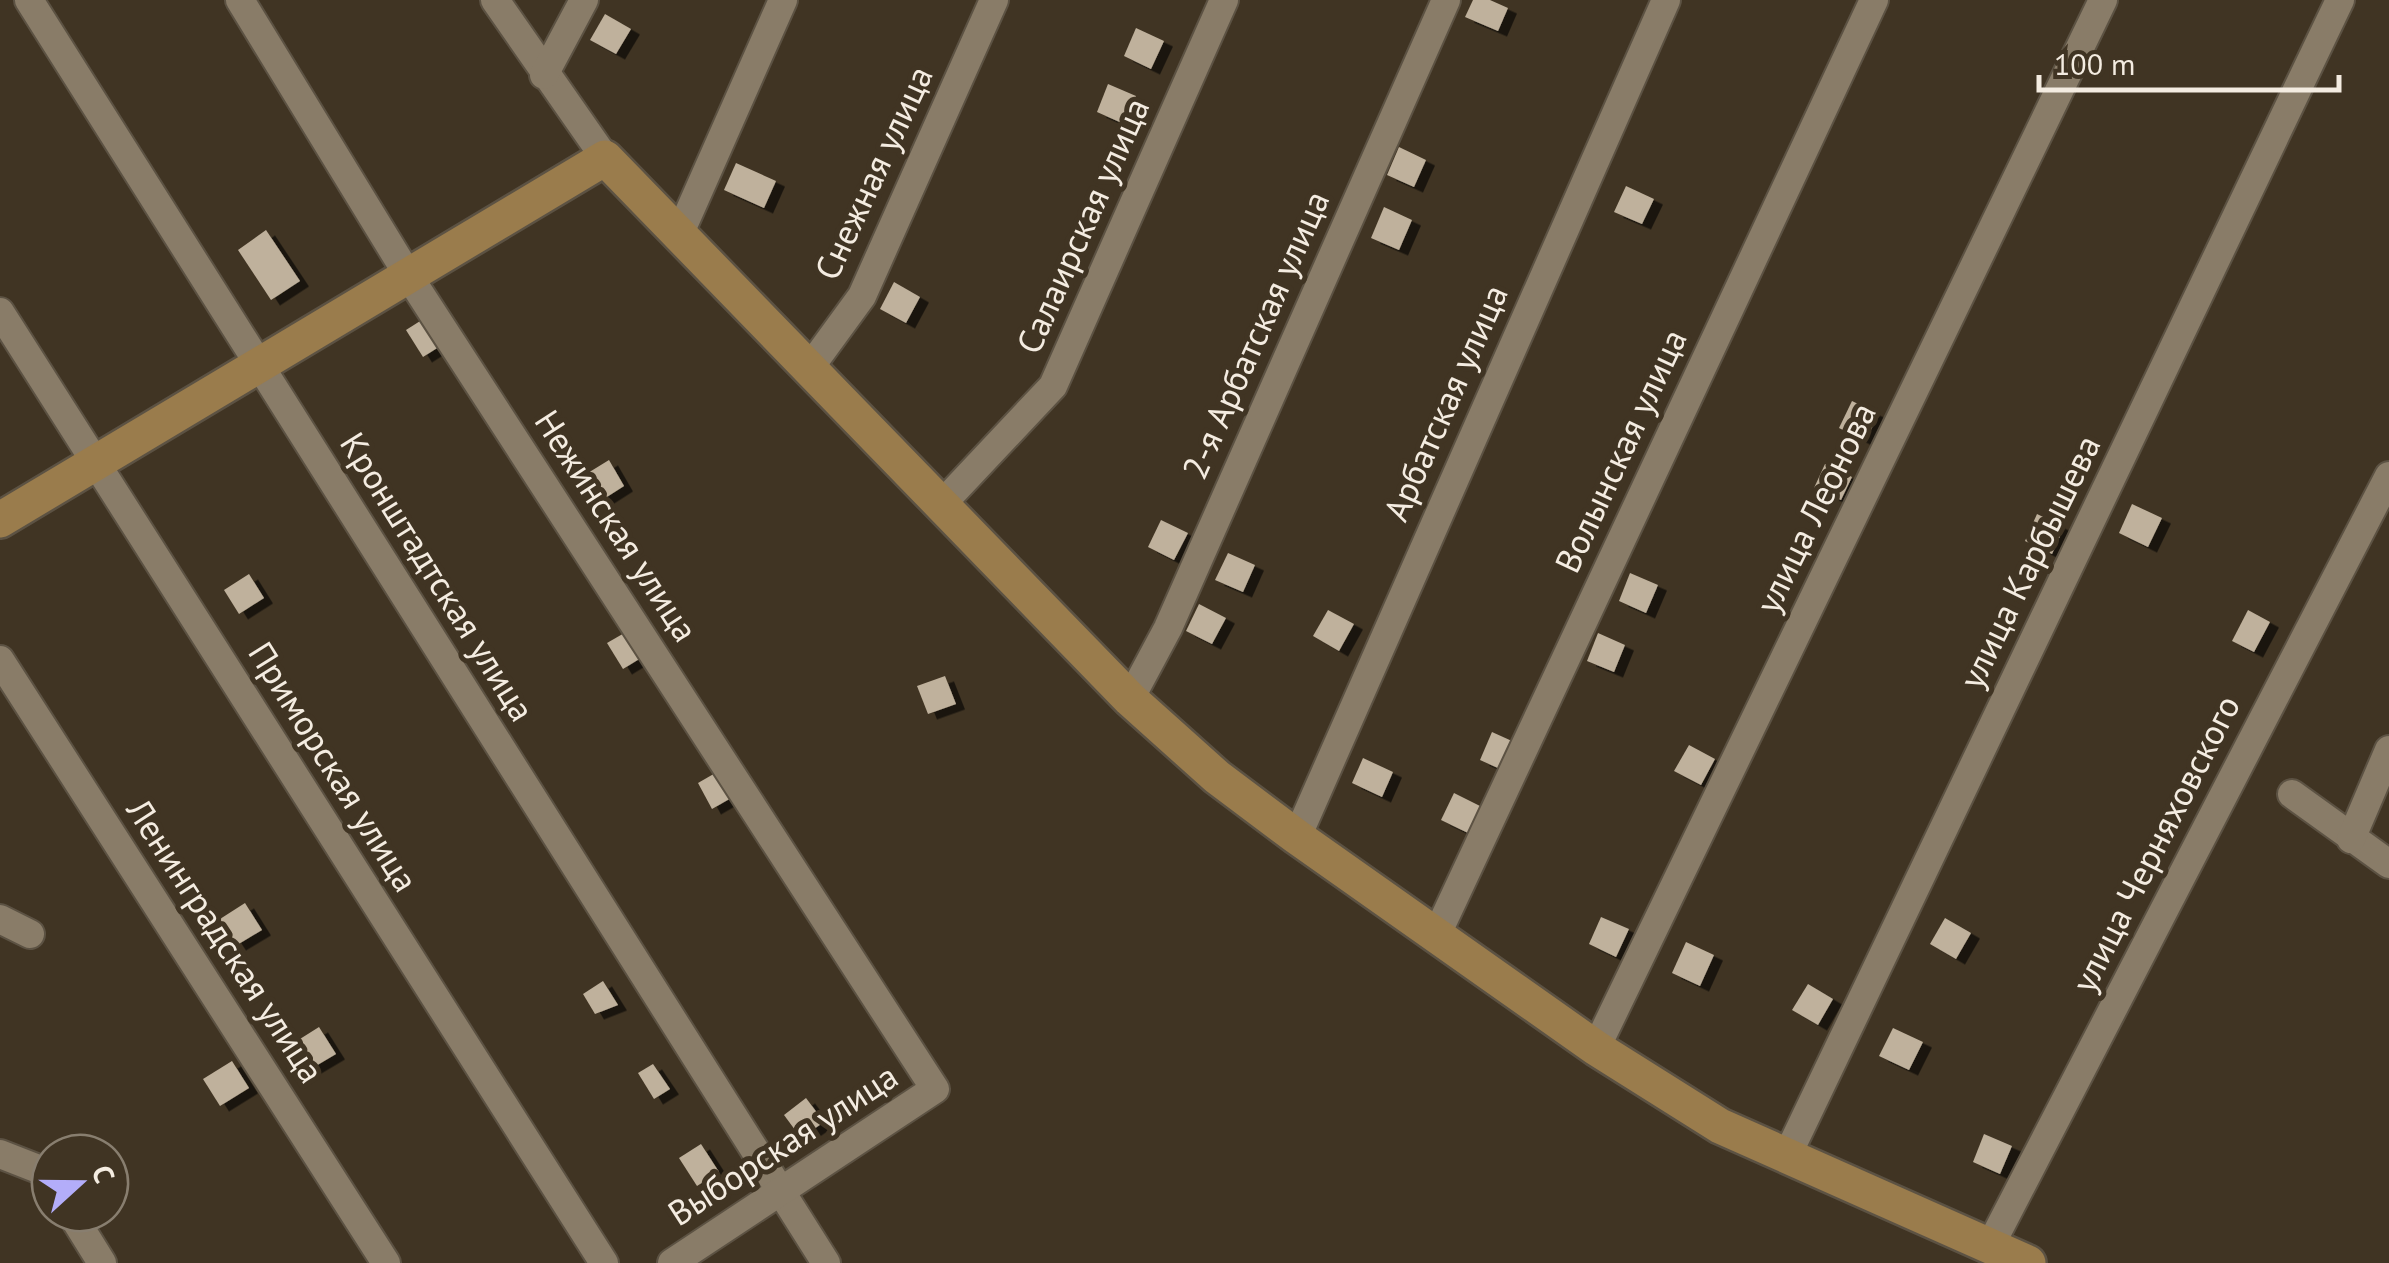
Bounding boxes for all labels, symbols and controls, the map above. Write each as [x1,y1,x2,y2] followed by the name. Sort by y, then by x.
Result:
[2039,30,2339,92] scale bar
[2054,44,2135,83] text: 100 m
[803,58,943,287] street label: Снежная улица
[1005,90,1159,361] street label: Салаирская улица
[1171,183,1339,486] street label: 2-я Арбатская улица
[1372,277,1518,528] street label: Арбатская улица
[1544,321,1697,580] street label: Волынская улица
[1744,395,1886,620] street label: улица Леонова
[525,401,709,650] street label: Нежинская улица
[330,423,545,730] street label: Кронштадтская улица
[1948,427,2110,696] street label: улица Карбышева
[238,633,429,900] street label: Приморская улица
[2060,687,2250,1000] street label: улица Черняховского
[116,789,335,1091] street label: Ленинградская улица
[659,1053,906,1236] street label: Выборская улица
[30,1133,130,1233] north arrow
[84,1160,124,1188] text: С

